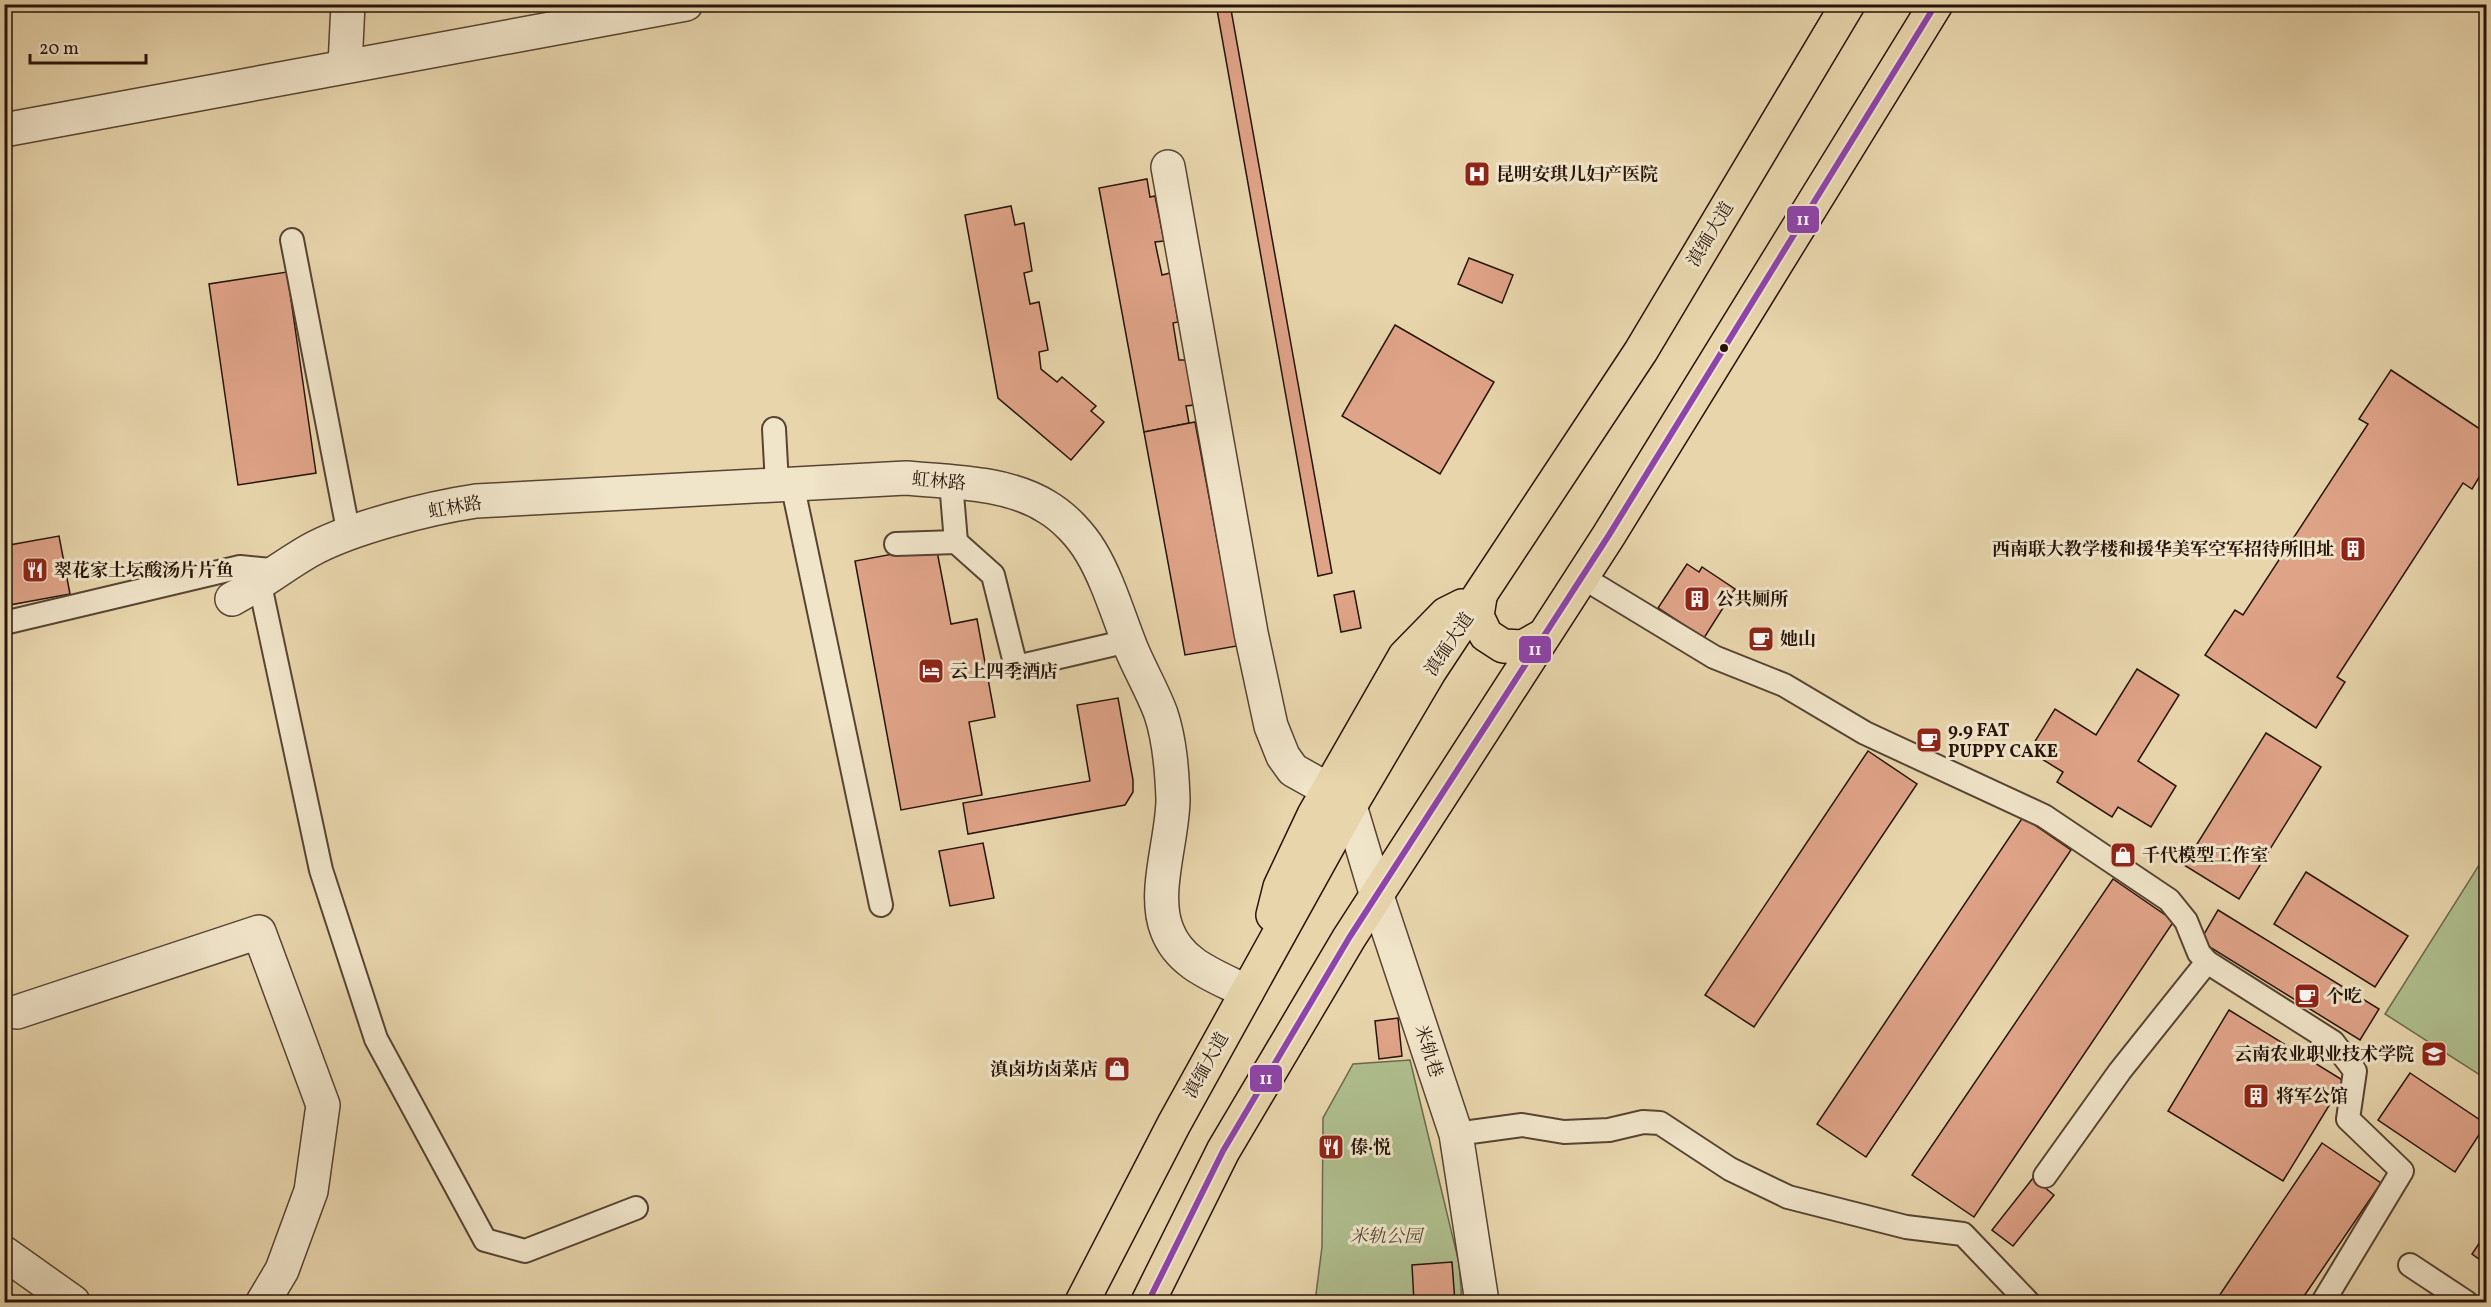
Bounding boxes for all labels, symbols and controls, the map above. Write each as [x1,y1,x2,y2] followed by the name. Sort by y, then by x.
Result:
[30,27,146,65] scale bar
[39,37,79,62] text: 20 m
[1462,159,1492,189] hospital icon: 昆明安琪儿妇产医院
[1496,163,1658,188] place label: 昆明安琪儿妇产医院
[1682,197,1741,272] street label: 滇缅大道
[1786,205,1820,234] line badge: 11
[1797,210,1809,232] text: 11
[1718,342,1730,354] unlabelled marker
[911,468,967,497] street label: 虹林路
[427,491,484,525] street label: 虹林路
[2338,534,2368,564] building icon: 西南联大教学楼和援华美军空军招待所旧址
[1992,538,2334,563] place label: 西南联大教学楼和援华美军空军招待所旧址
[20,555,50,585] restaurant icon: 翠花家土坛酸汤片片鱼
[54,559,234,584] place label: 翠花家土坛酸汤片片鱼
[1682,584,1712,614] building icon: 公共厕所
[1716,588,1789,613] place label: 公共厕所
[1420,608,1481,682] street label: 滇缅大道
[1746,624,1776,654] cafe icon: 她山
[1780,628,1816,653] place label: 她山
[1518,635,1552,664] line badge: 11
[1529,640,1541,662] text: 11
[916,656,946,686] hotel icon: 云上四季酒店
[950,660,1058,685] place label: 云上四季酒店
[1948,719,2058,765] place label: 9.9 FAT PUPPY CAKE
[1914,725,1944,755] cafe icon: 9.9 FAT PUPPY CAKE
[2108,840,2138,870] shop icon: 千代模型工作室
[2142,844,2268,869] place label: 千代模型工作室
[2292,981,2322,1011] cafe icon: 个吃
[2326,985,2362,1010] place label: 个吃
[1407,1022,1448,1081] street label: 米轨巷
[1179,1028,1236,1103] street label: 滇缅大道
[2419,1039,2449,1069] school or university icon: 云南农业职业技术学院
[2234,1043,2414,1068] place label: 云南农业职业技术学院
[1102,1054,1132,1084] shop icon: 滇卤坊卤菜店
[990,1058,1098,1083] place label: 滇卤坊卤菜店
[1249,1064,1283,1093] line badge: 11
[1260,1069,1272,1091] text: 11
[2241,1081,2271,1111] building icon: 将军公馆
[2276,1085,2348,1110] place label: 将军公馆
[1316,1132,1346,1162] restaurant icon: 傣·悦
[1350,1136,1391,1161] place label: 傣·悦
[1350,1225,1425,1250] park label: 米轨公园

